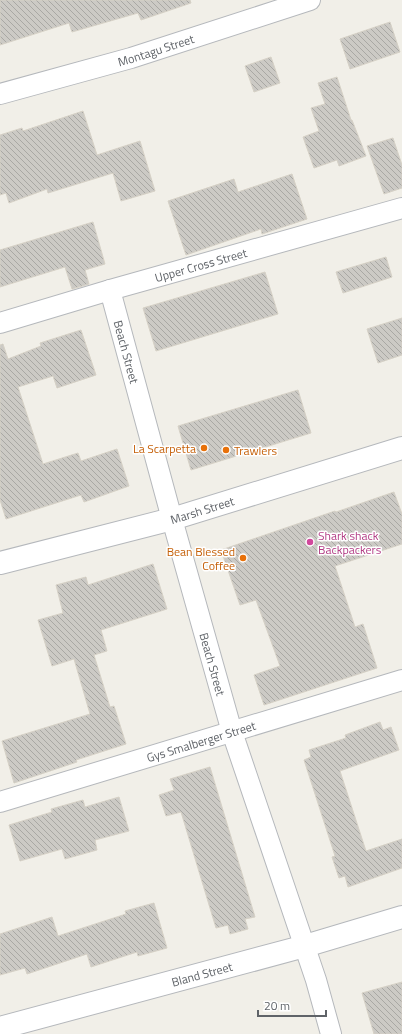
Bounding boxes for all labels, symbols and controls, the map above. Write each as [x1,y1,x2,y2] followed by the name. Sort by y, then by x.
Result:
[116,28,197,71] street label: Montagu Street
[152,242,250,287] street label: Upper Cross Street
[109,318,145,386] street label: Beach Street
[133,439,196,458] place label: La Scarpetta
[234,441,278,460] place label: Trawlers
[199,443,209,453] marker: La Scarpetta
[221,445,231,455] marker: Trawlers
[168,491,237,529] street label: Marsh Street
[318,526,382,559] place label: Shark shack Backpackers
[305,537,315,547] marker: Shark shack Backpackers
[167,542,235,575] place label: Bean Blessed Coffee
[238,553,248,563] marker: Bean Blessed Coffee
[195,630,231,699] street label: Beach Street
[144,715,259,767] street label: Gys Smalberger Street
[169,956,235,991] street label: Bland Street
[258,992,326,1018] scale bar
[264,996,290,1015] text: 20 m

